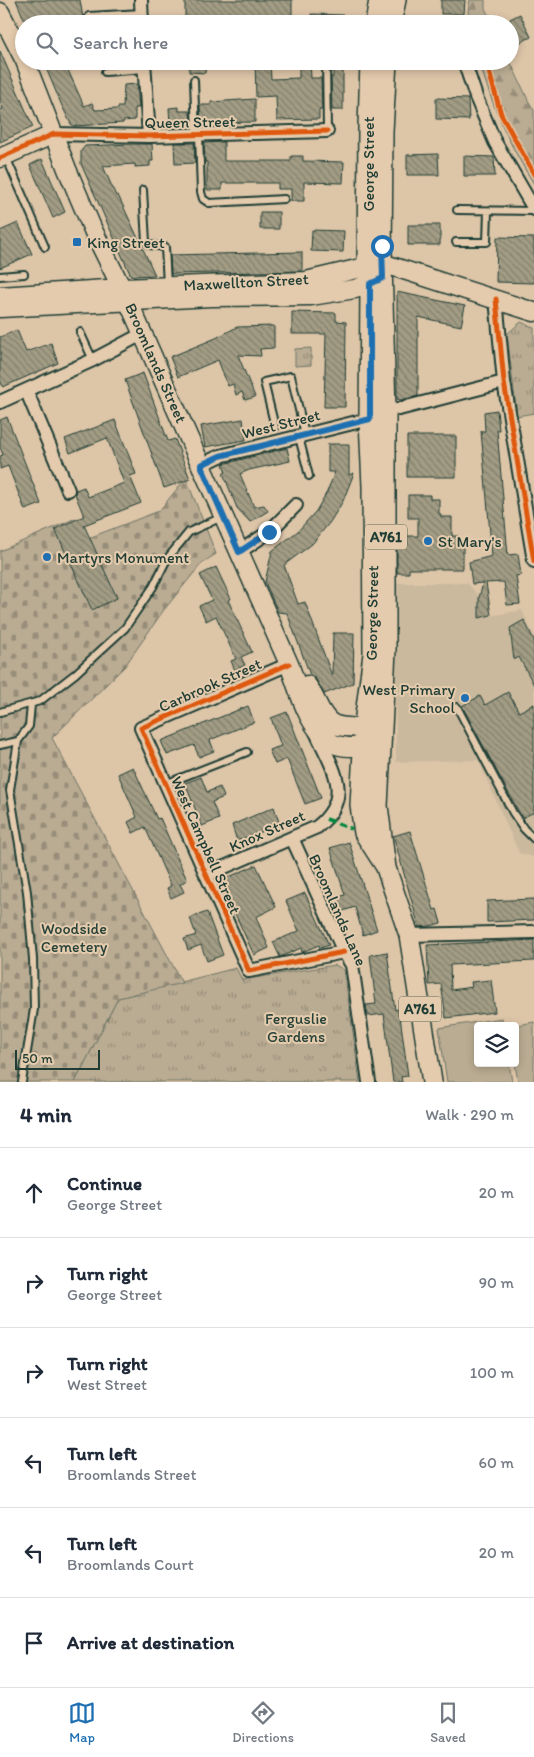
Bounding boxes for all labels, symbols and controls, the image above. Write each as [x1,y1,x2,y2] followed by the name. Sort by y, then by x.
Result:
[15,15,519,70] search box
[33,29,61,57] icon: search
[73,31,168,54] text: Search here
[144,112,236,132] street label: Queen Street
[359,116,378,212] street label: George Street
[87,233,165,252] place label: King Street
[371,235,394,258] route start
[71,236,83,248] marker: King Street
[183,269,309,295] street label: Maxwellton Street
[121,300,191,426] street label: Broomlands Street
[240,405,322,443] street label: West Street
[258,521,281,544] route end
[365,524,407,550] road number: A761
[438,532,502,551] place label: St Mary's
[422,535,434,547] marker: St Mary's
[57,548,189,567] place label: Martyrs Monument
[41,551,53,563] marker: Martyrs Monument
[362,565,382,661] street label: George Street
[156,654,264,716] street label: Carbrook Street
[363,680,455,717] place label: West Primary School
[459,692,471,704] marker: West Primary School
[167,773,245,917] street label: West Campbell Street
[226,806,308,856] street label: Knox Street
[305,851,371,969] street label: Broomlands Lane
[41,919,108,956] park label: Woodside Cemetery
[399,996,441,1022] road number: A761
[265,1009,327,1046] park label: Ferguslie Gardens
[474,1022,519,1067] map controls
[474,1022,519,1067] button: layers
[15,1047,100,1070] scale bar
[22,1050,53,1067] text: 50 m
[20,1102,72,1127] text: 4 min
[425,1105,514,1124] text: Walk · 290 m
[67,1172,142,1195] text: Continue
[20,1179,48,1207] icon: ahead
[479,1183,514,1202] text: 20 m
[67,1195,162,1214] text: George Street
[67,1262,148,1285] text: Turn right
[20,1269,48,1297] icon: right
[479,1273,514,1292] text: 90 m
[67,1285,162,1304] text: George Street
[67,1352,148,1375] text: Turn right
[20,1359,48,1387] icon: right
[470,1363,514,1382] text: 100 m
[67,1375,147,1394] text: West Street
[67,1442,137,1465] text: Turn left
[20,1449,48,1477] icon: left
[479,1453,514,1472] text: 60 m
[67,1465,196,1484] text: Broomlands Street
[67,1532,137,1555] text: Turn left
[20,1539,48,1567] icon: left
[479,1543,514,1562] text: 20 m
[67,1555,194,1574] text: Broomlands Court
[20,1629,48,1657] icon: arrive
[67,1631,234,1654] text: Arrive at destination
[68,1699,96,1746] tab: Map
[232,1699,294,1746] tab: Directions
[430,1699,466,1746] tab: Saved

